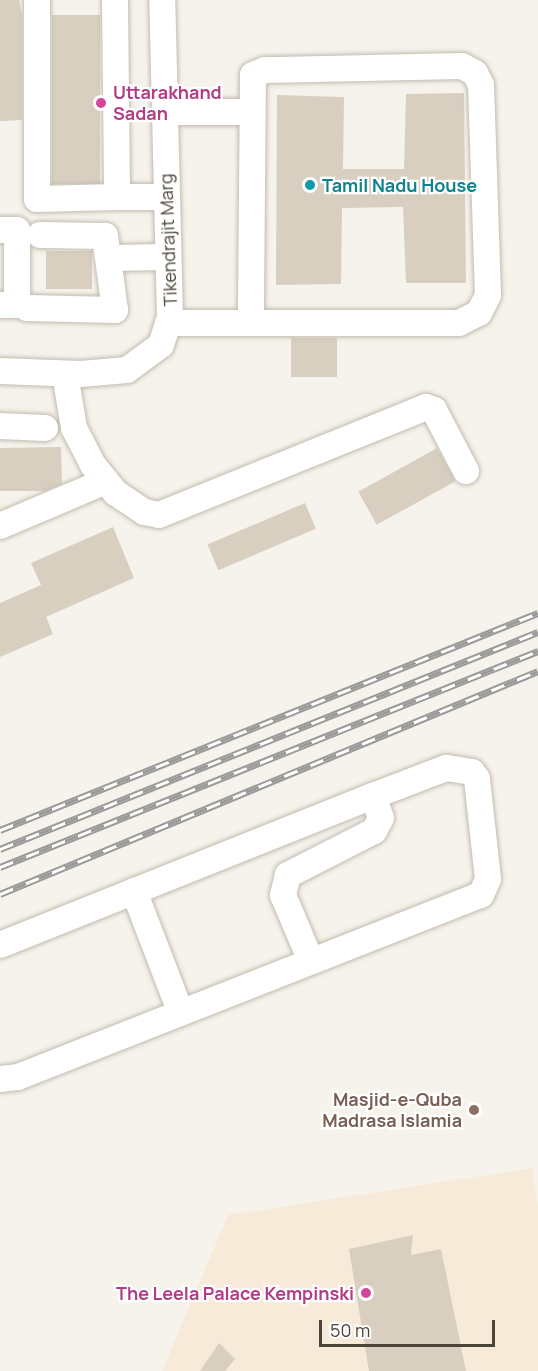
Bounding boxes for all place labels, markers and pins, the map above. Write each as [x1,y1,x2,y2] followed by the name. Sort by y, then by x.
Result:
[113,82,222,124] place label: Uttarakhand Sadan
[94,96,108,110] marker: Uttarakhand Sadan
[322,174,477,196] place label: Tamil Nadu House
[303,178,317,192] marker: Tamil Nadu House
[322,1089,462,1132] place label: Masjid-e-Quba Madrasa Islamia
[467,1103,481,1117] marker: Masjid-e-Quba Madrasa Islamia
[116,1282,354,1304] place label: The Leela Palace Kempinski
[359,1286,373,1300] marker: The Leela Palace Kempinski

